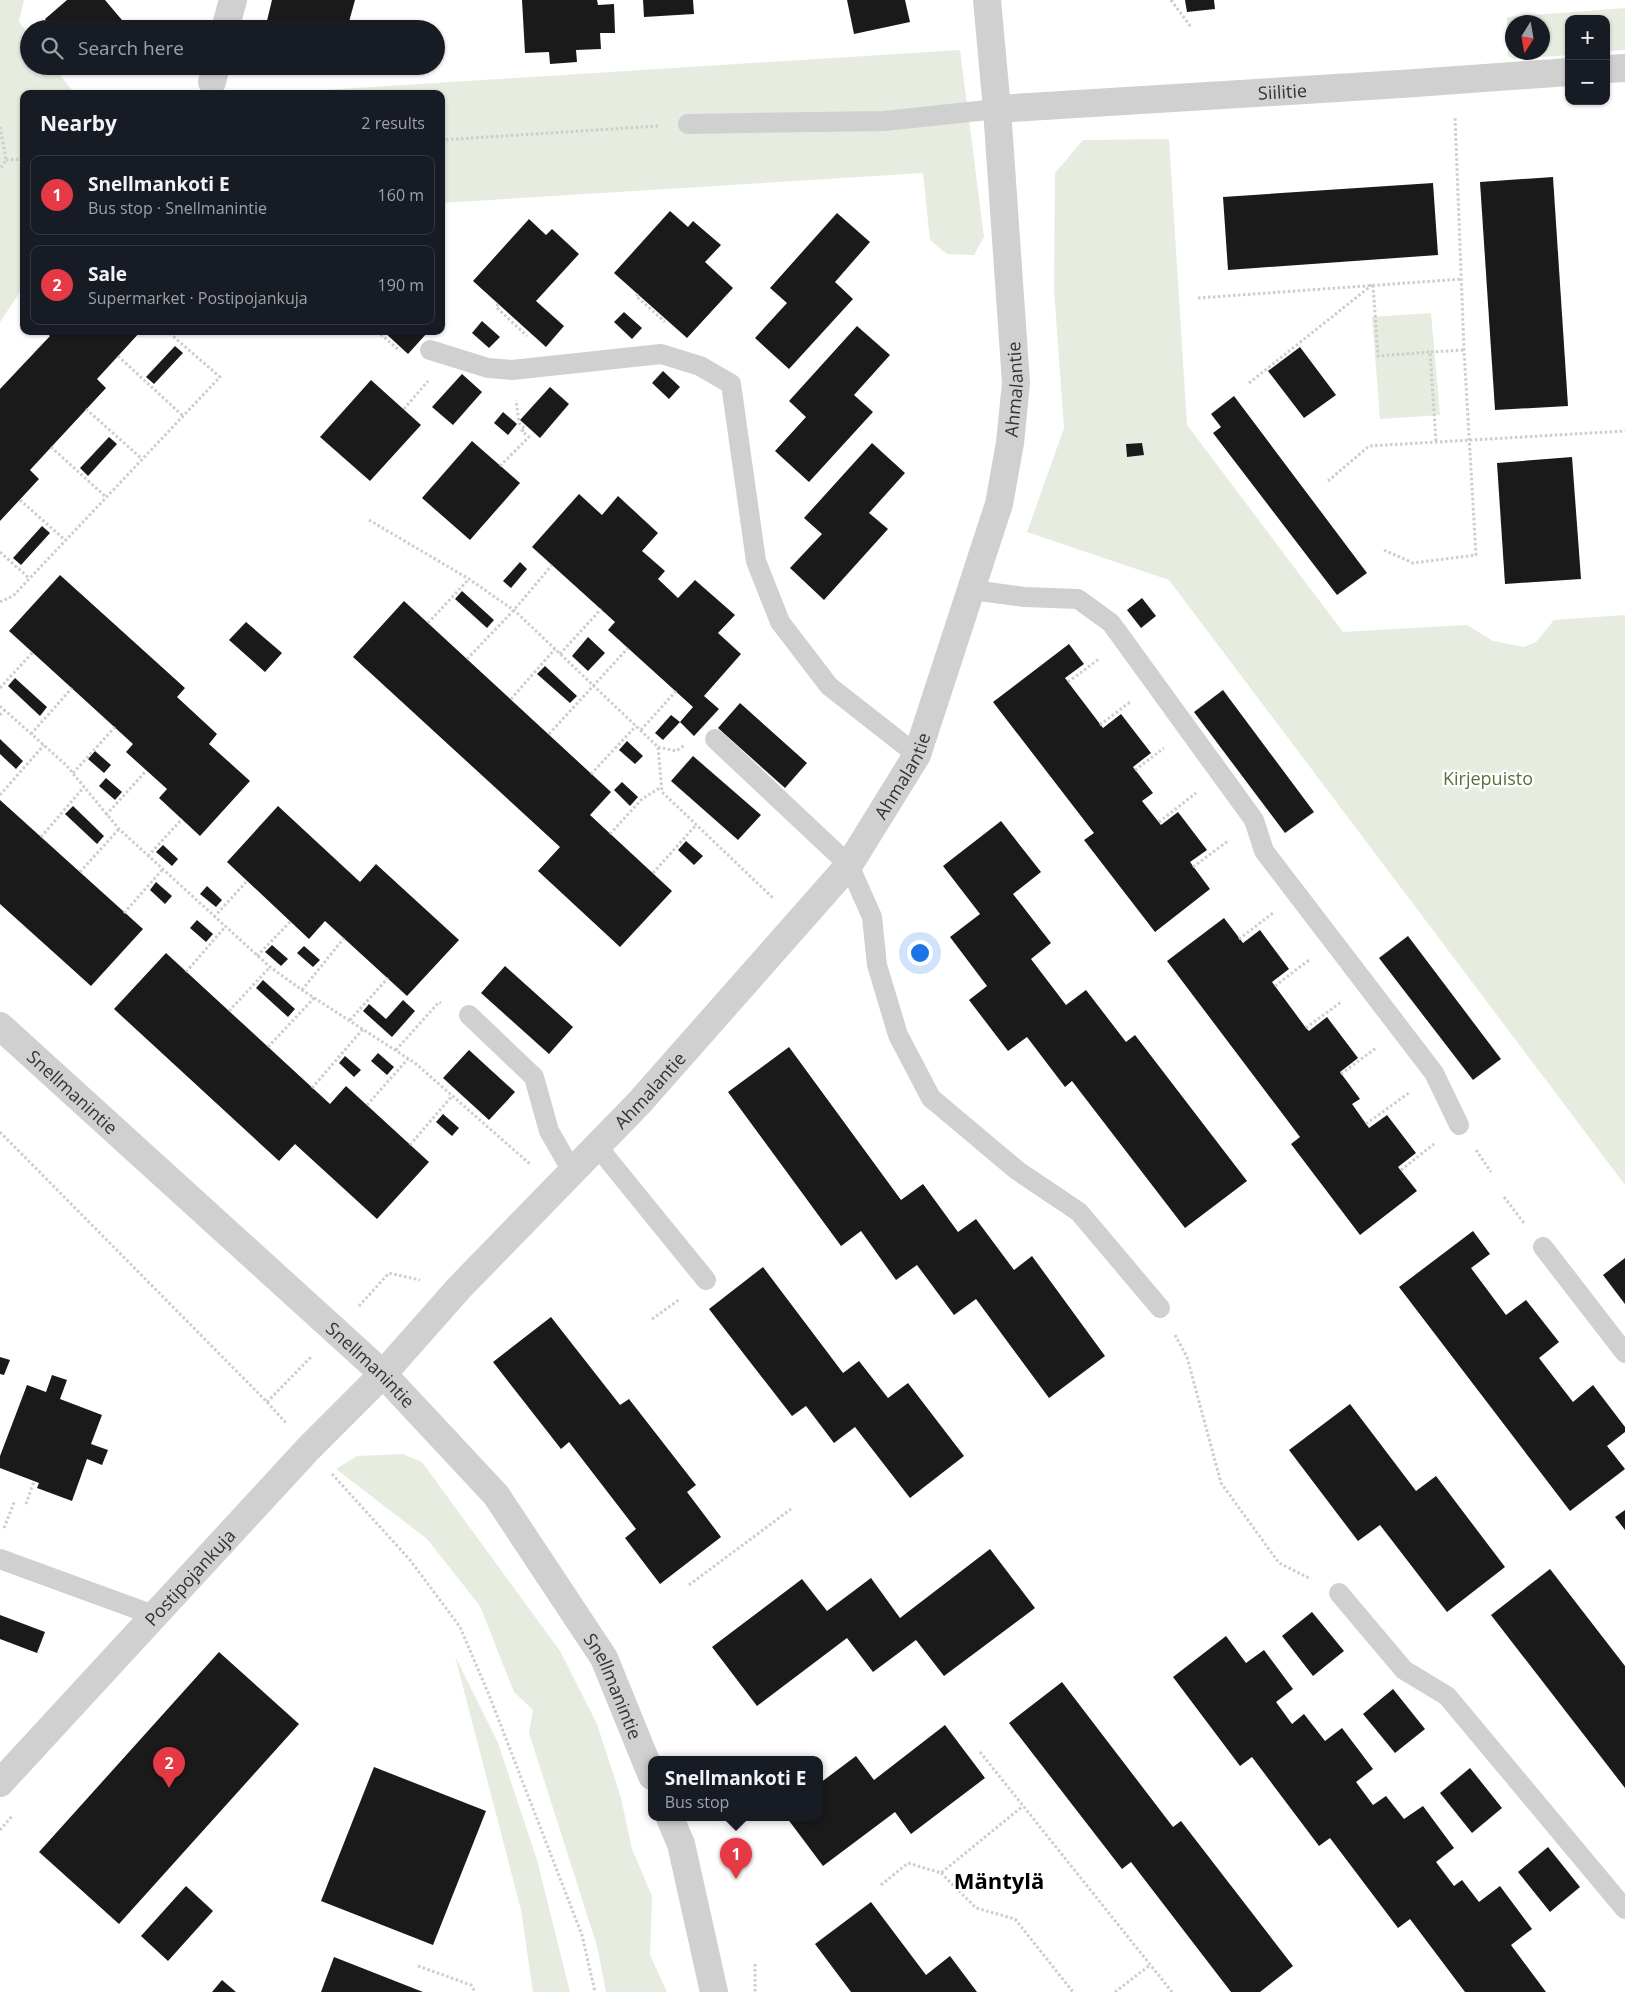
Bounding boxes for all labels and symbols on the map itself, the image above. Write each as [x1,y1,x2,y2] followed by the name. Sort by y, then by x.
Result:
[1505,15,1550,60] north arrow
[1257,78,1308,105] street label: Siilitie
[999,341,1028,438] street label: Ahmalantie
[868,730,936,823] street label: Ahmalantie
[1443,766,1533,790] park label: Kirjepuisto
[907,940,933,966] your location
[22,1045,123,1139] street label: Snellmanintie
[609,1047,691,1134] street label: Ahmalantie
[321,1316,420,1413] street label: Snellmanintie
[139,1524,241,1631] street label: Postipojankuja
[579,1628,648,1743] street label: Snellmanintie
[153,1747,185,1788] pin: 2
[720,1838,752,1879] pin: 1
[954,1865,1044,1895] district label: Mäntylä

